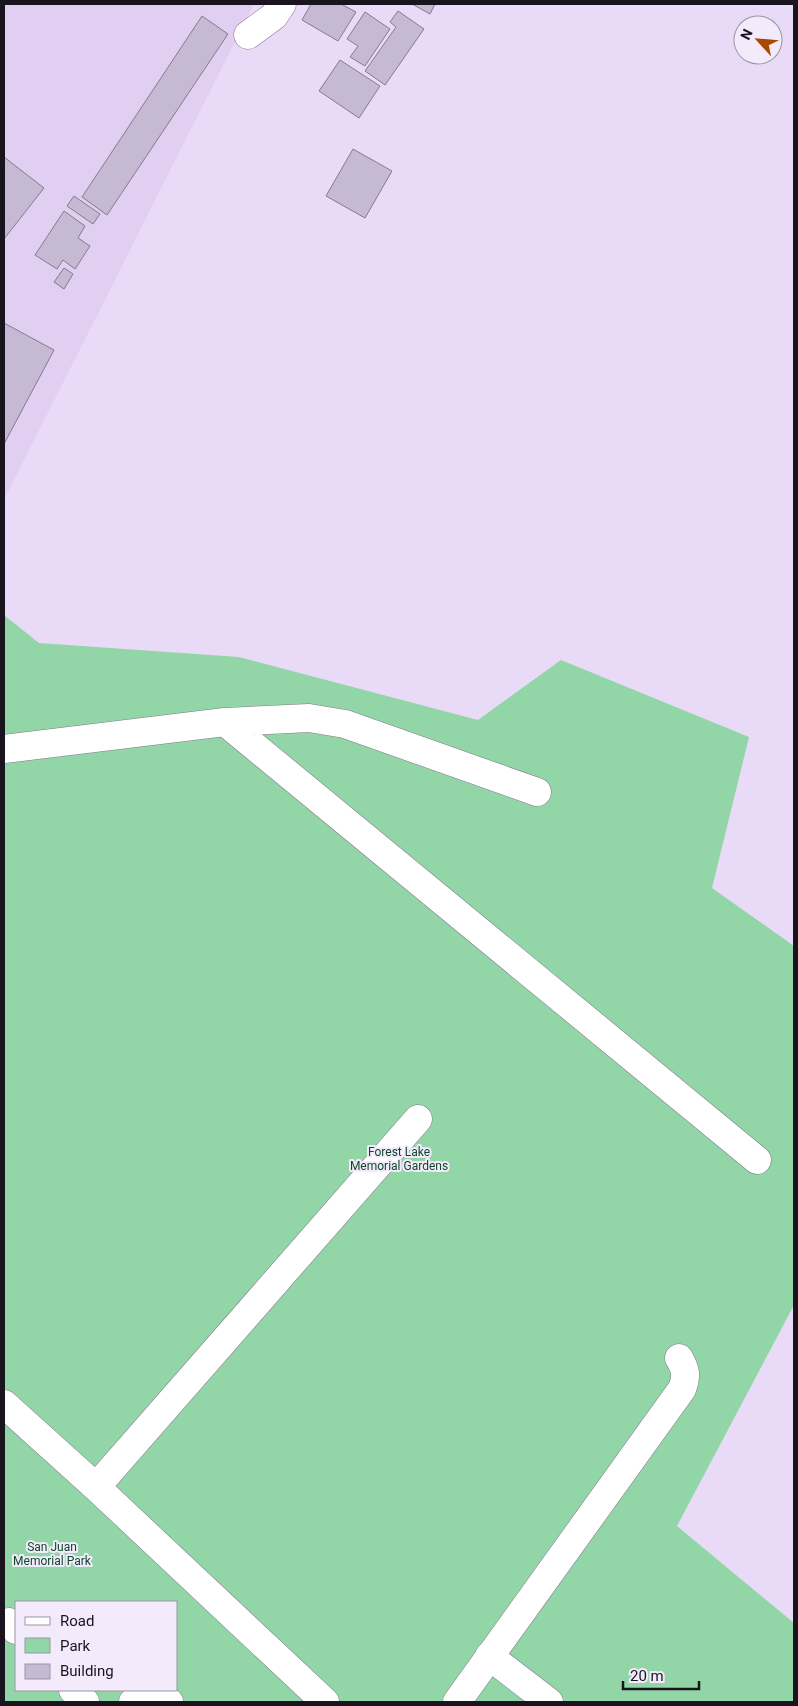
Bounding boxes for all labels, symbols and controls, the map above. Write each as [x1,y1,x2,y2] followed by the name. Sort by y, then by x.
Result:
[733,15,783,65] north arrow
[737,26,756,42] text: N
[350,1145,448,1173] park label: Forest Lake Memorial Gardens
[13,1540,92,1568] park label: San Juan Memorial Park
[15,1601,178,1691] legend
[60,1612,94,1630] text: Road
[60,1637,91,1655] text: Park
[623,1658,699,1690] scale bar
[60,1662,114,1680] text: Building
[630,1667,664,1685] text: 20 m

